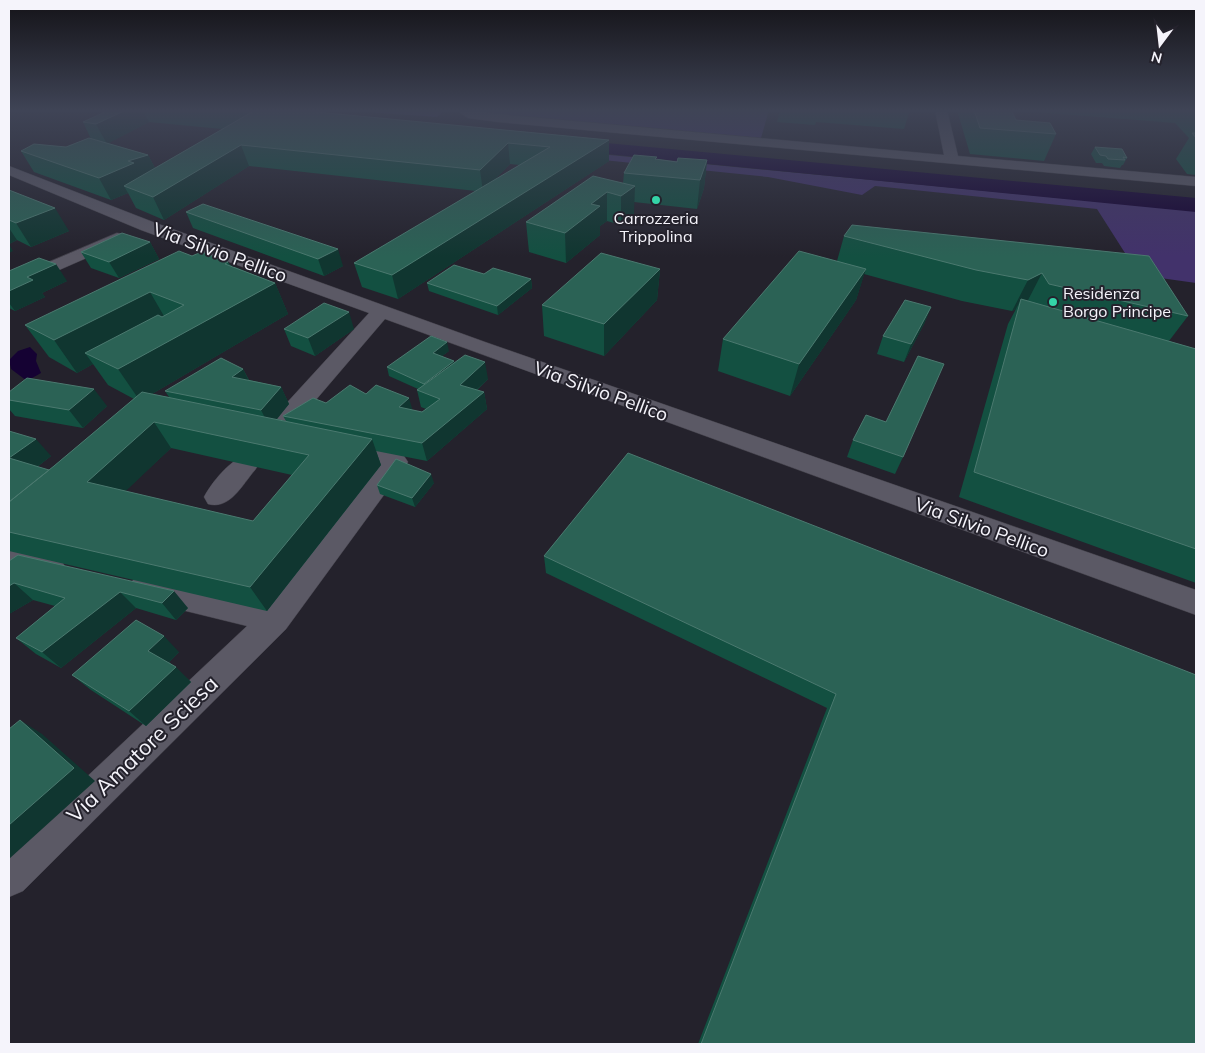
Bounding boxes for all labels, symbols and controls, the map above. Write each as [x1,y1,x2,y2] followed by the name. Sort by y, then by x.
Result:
[1135,20,1185,70] north arrow
[1149,47,1164,68] text: N
[650,194,662,206] marker: Carrozzeria Trippolina
[613,208,699,246] place label: Carrozzeria Trippolina
[149,217,291,287] street label: Via Silvio Pellico
[1063,283,1171,321] place label: Residenza Borgo Principe
[1047,296,1059,308] marker: Residenza Borgo Principe
[530,356,672,426] street label: Via Silvio Pellico
[911,492,1053,562] street label: Via Silvio Pellico
[60,670,224,828] street label: Via Amatore Sciesa

